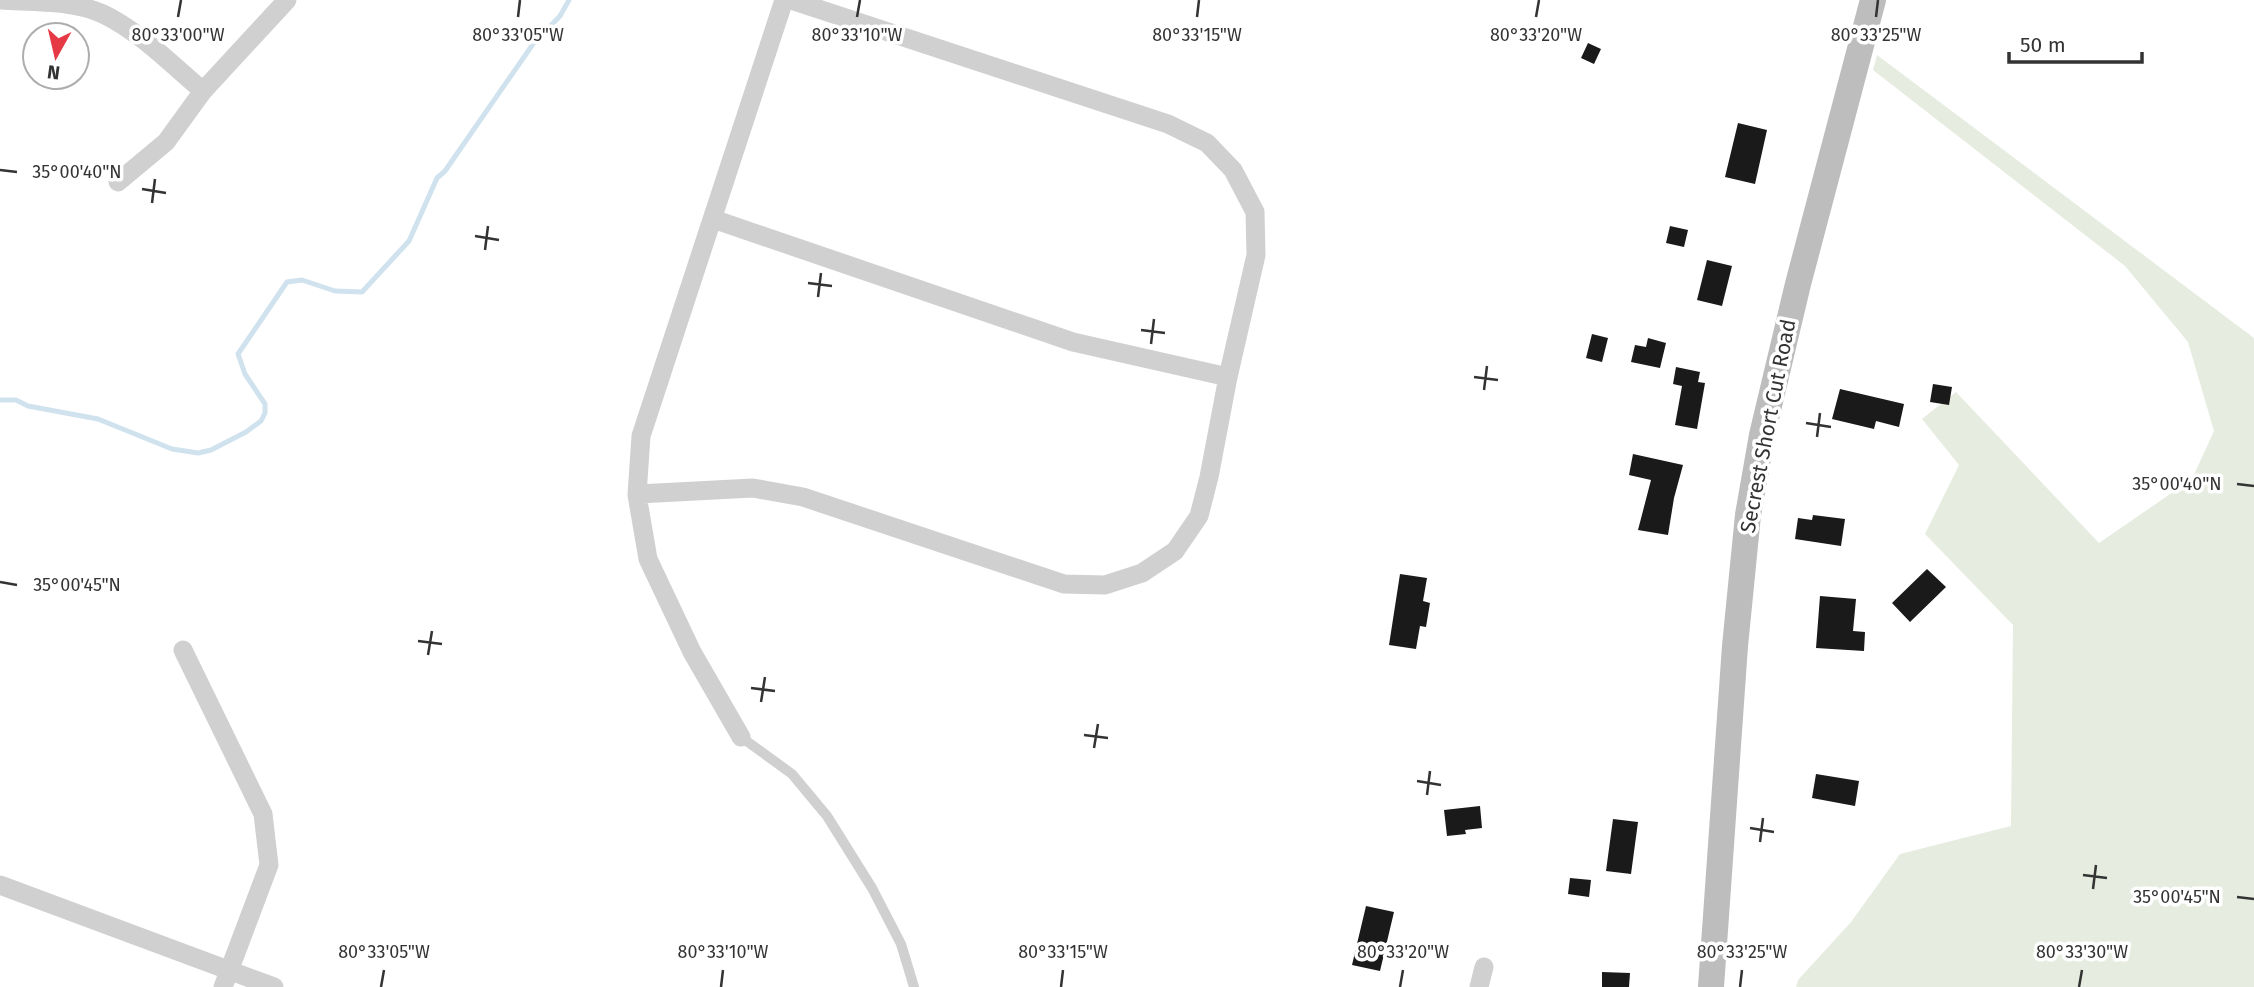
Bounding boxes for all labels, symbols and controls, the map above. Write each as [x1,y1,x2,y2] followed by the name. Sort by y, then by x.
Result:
[21,21,91,91] north arrow
[2009,21,2142,65] scale bar
[131,24,225,46] text: 80°33'00"W
[472,24,564,46] text: 80°33'05"W
[812,24,903,46] text: 80°33'10"W
[1152,24,1242,46] text: 80°33'15"W
[1490,24,1582,46] text: 80°33'20"W
[1831,24,1921,46] text: 80°33'25"W
[2020,32,2066,58] text: 50 m
[46,60,62,85] text: N
[32,161,122,183] text: 35°00'40"N
[1735,317,1801,535] street label: Secrest Short Cut Road
[2132,473,2222,495] text: 35°00'40"N
[33,574,121,596] text: 35°00'45"N
[2133,886,2221,908] text: 35°00'45"N
[338,941,430,963] text: 80°33'05"W
[678,941,769,963] text: 80°33'10"W
[1018,941,1108,963] text: 80°33'15"W
[1357,941,1449,963] text: 80°33'20"W
[1697,941,1787,963] text: 80°33'25"W
[2036,941,2128,963] text: 80°33'30"W

